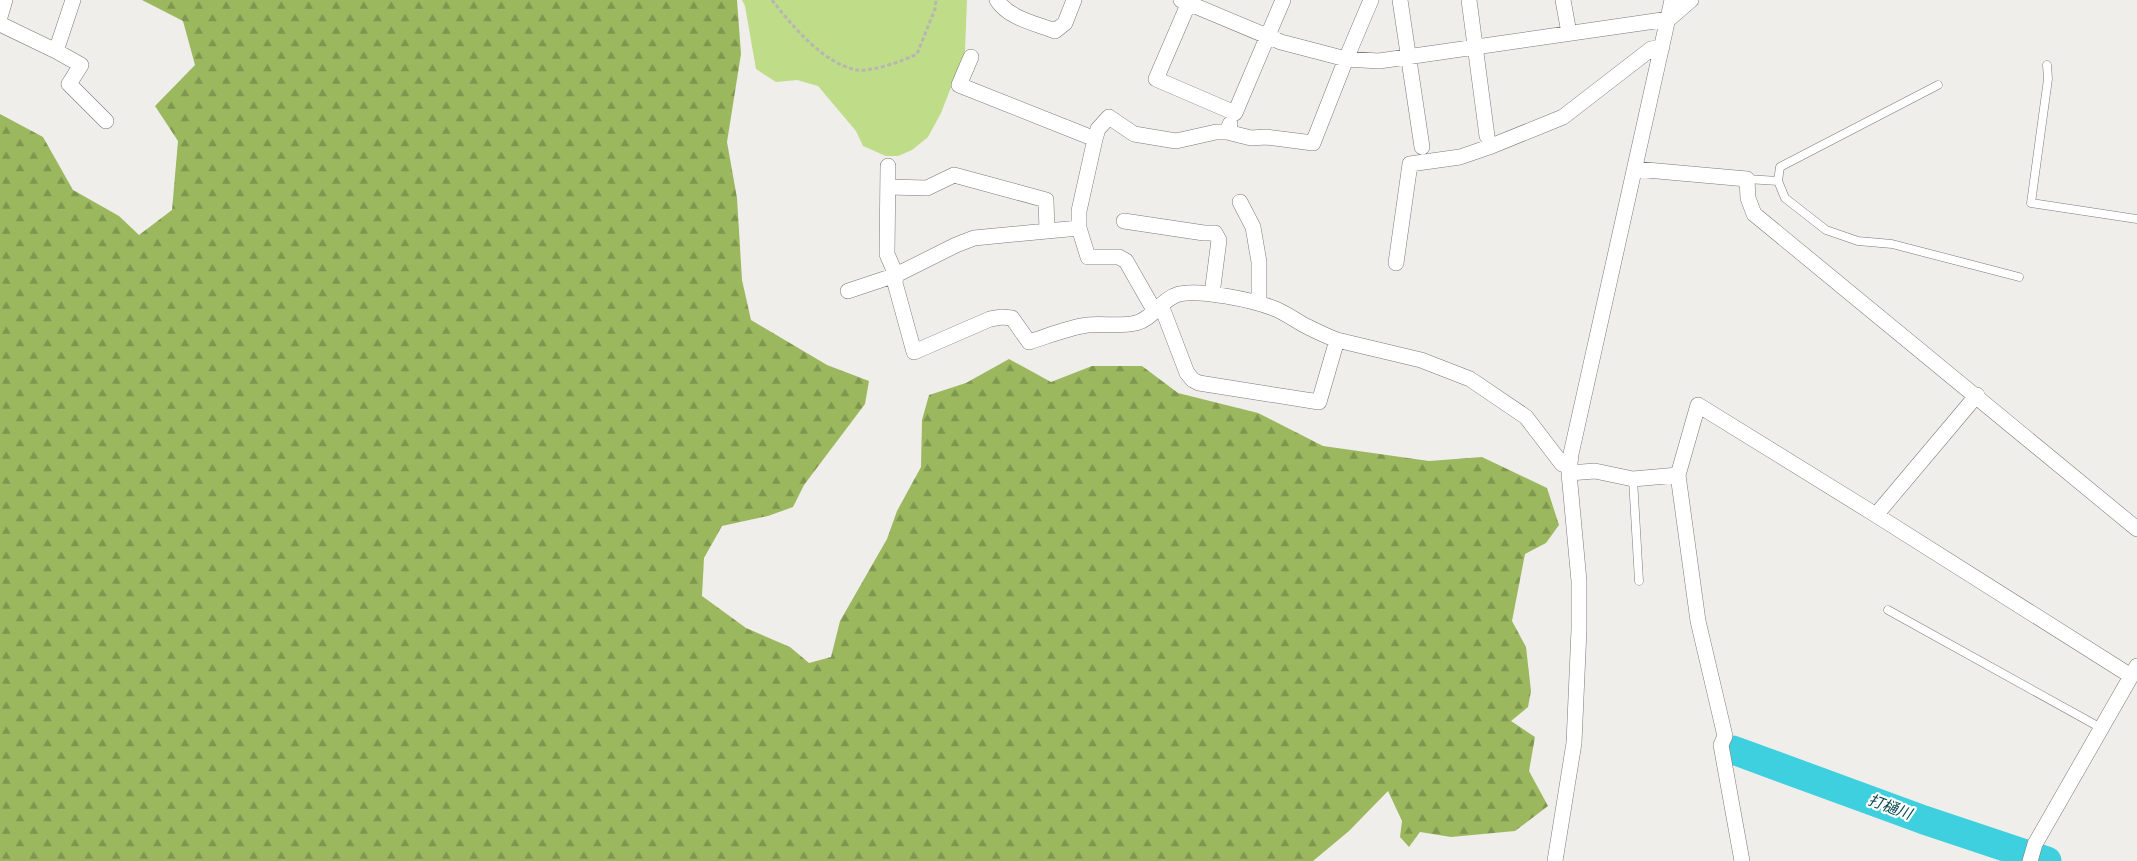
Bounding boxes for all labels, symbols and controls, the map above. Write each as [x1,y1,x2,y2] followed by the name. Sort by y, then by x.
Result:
[1865,790,1916,825] water label: 打樋川

